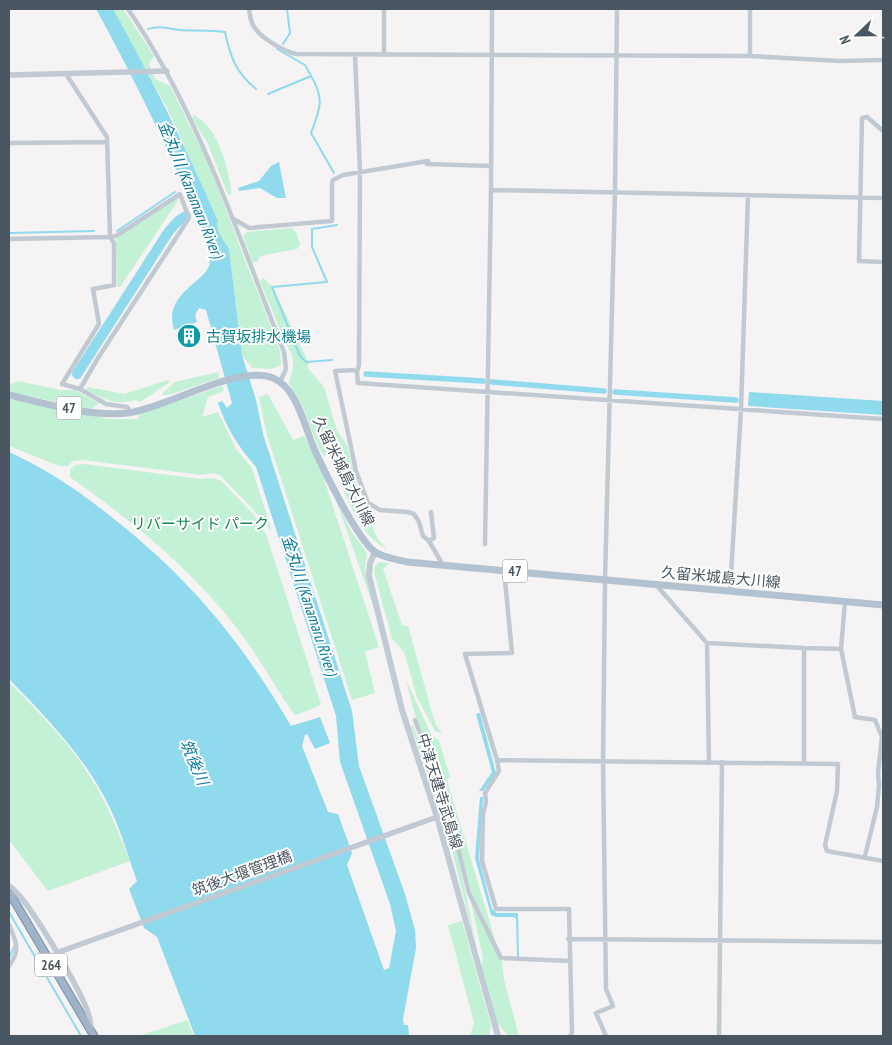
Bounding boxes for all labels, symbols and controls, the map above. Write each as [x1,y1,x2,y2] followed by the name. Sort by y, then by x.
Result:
[832,10,882,60] north arrow
[835,33,855,47] text: N
[154,118,228,263] water label: 金丸川 (Kanamaru River)
[176,323,202,349] building icon: 古賀坂排水機場
[206,327,311,346] place label: 古賀坂排水機場
[56,396,82,419] road number: 47
[309,413,379,529] street label: 久留米城島大川線
[131,514,269,533] park label: リバーサイド パーク
[278,532,343,680] water label: 金丸川 (Kanamaru River)
[502,560,528,582] road number: 47
[660,562,782,592] street label: 久留米城島大川線
[413,731,467,851] street label: 中津天建寺武島線
[176,736,214,790] water label: 筑後川
[189,846,295,900] street label: 筑後大堰管理橋
[35,954,67,976] road number: 264

